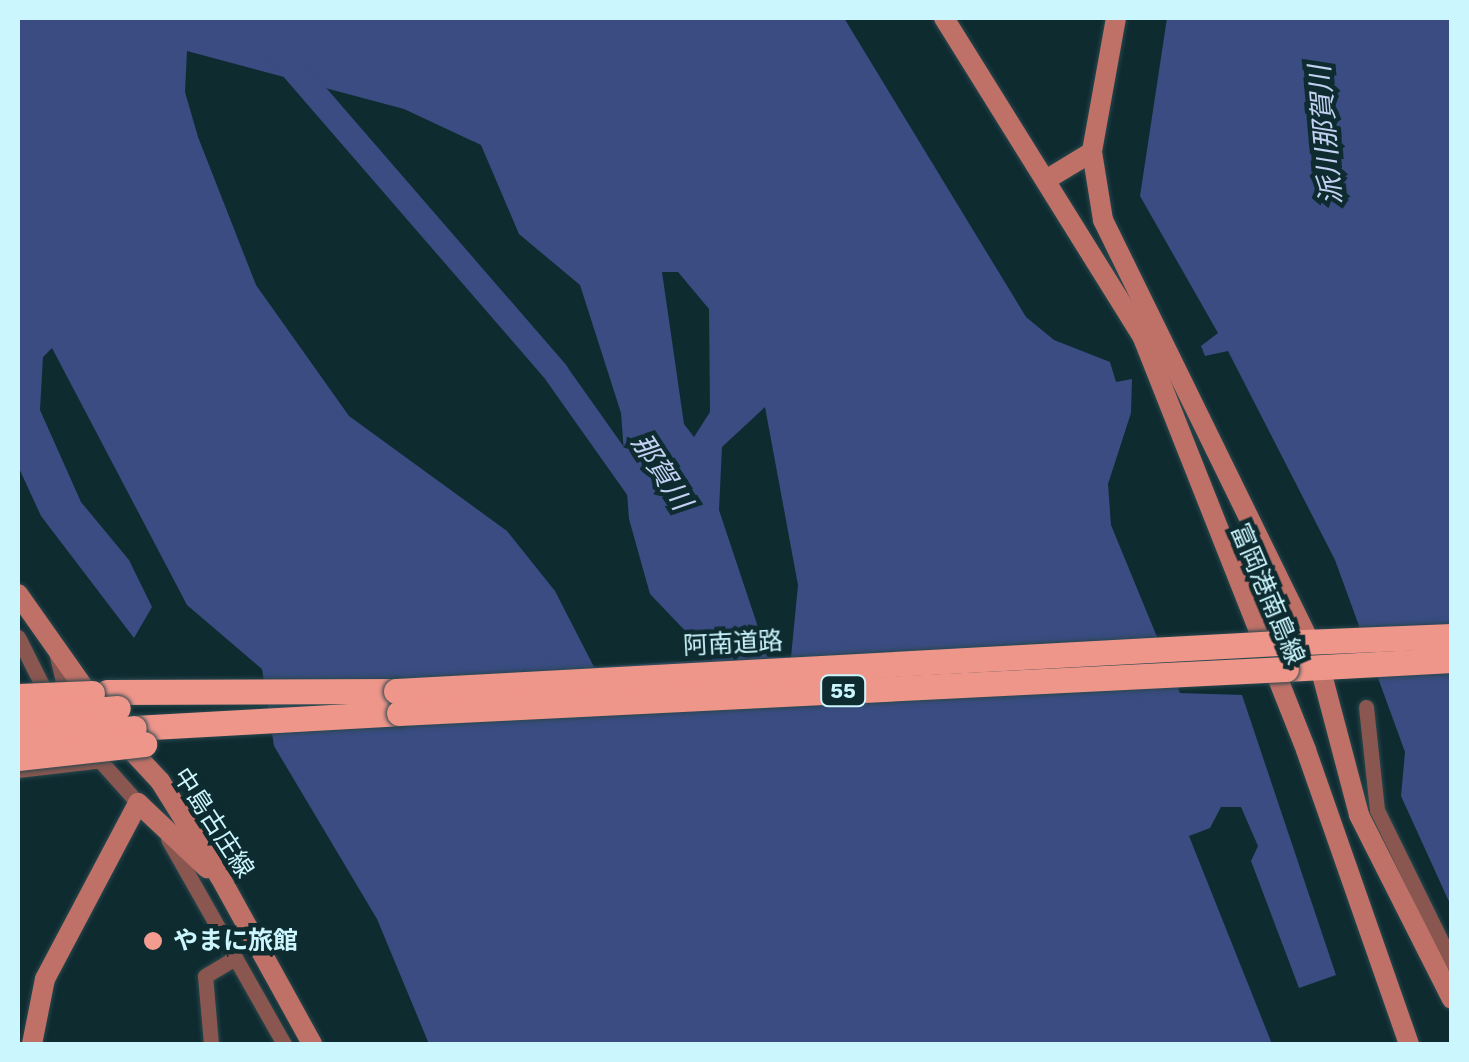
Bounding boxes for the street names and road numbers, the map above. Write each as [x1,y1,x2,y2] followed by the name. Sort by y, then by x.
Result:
[1224,519,1310,669] street label: 富岡港南島線
[682,626,784,662] street label: 阿南道路
[818,674,868,708] road number: 55
[166,762,260,884] street label: 中島古庄線

